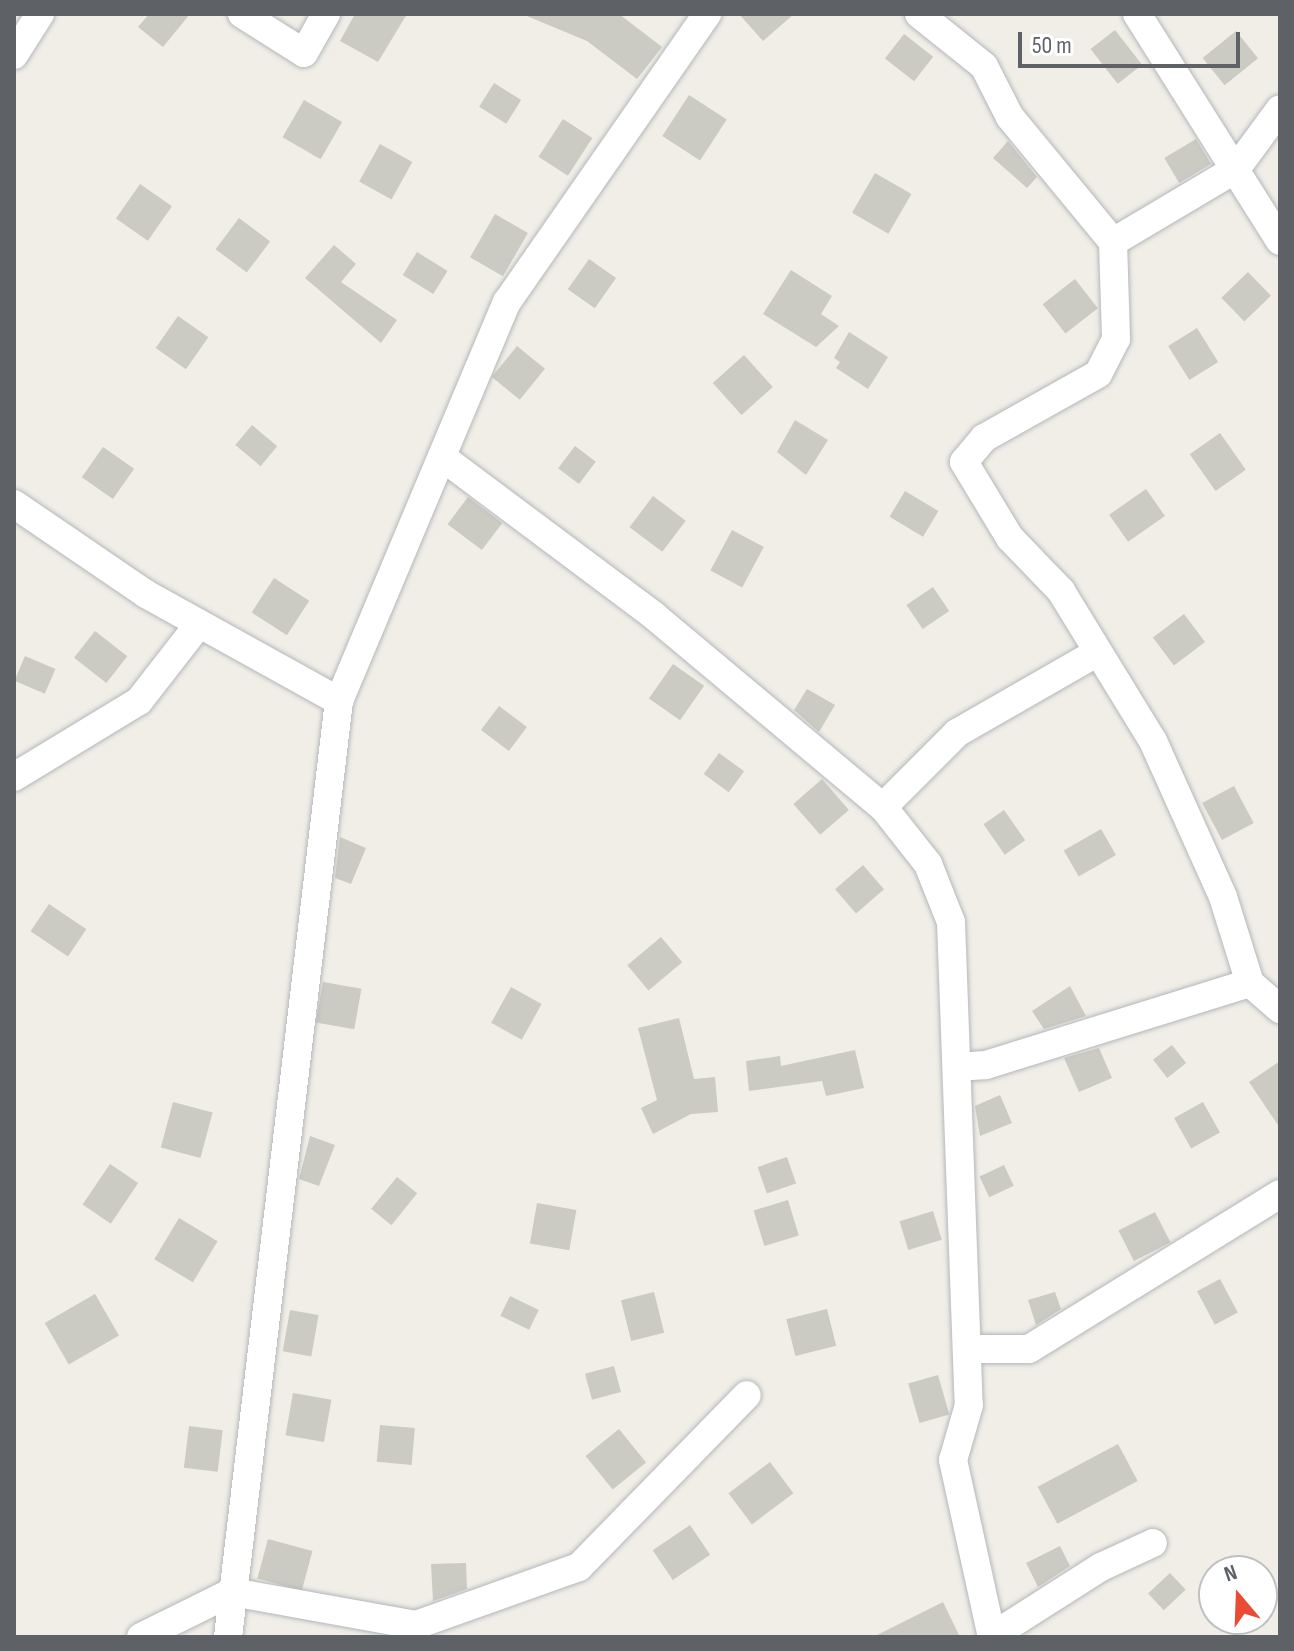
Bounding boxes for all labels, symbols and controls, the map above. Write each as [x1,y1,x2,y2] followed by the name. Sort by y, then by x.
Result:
[1022,16,1244,66] scale bar
[1032,31,1072,60] text: 50 m
[1198,1555,1278,1635] north arrow
[1221,1559,1241,1588] text: N

